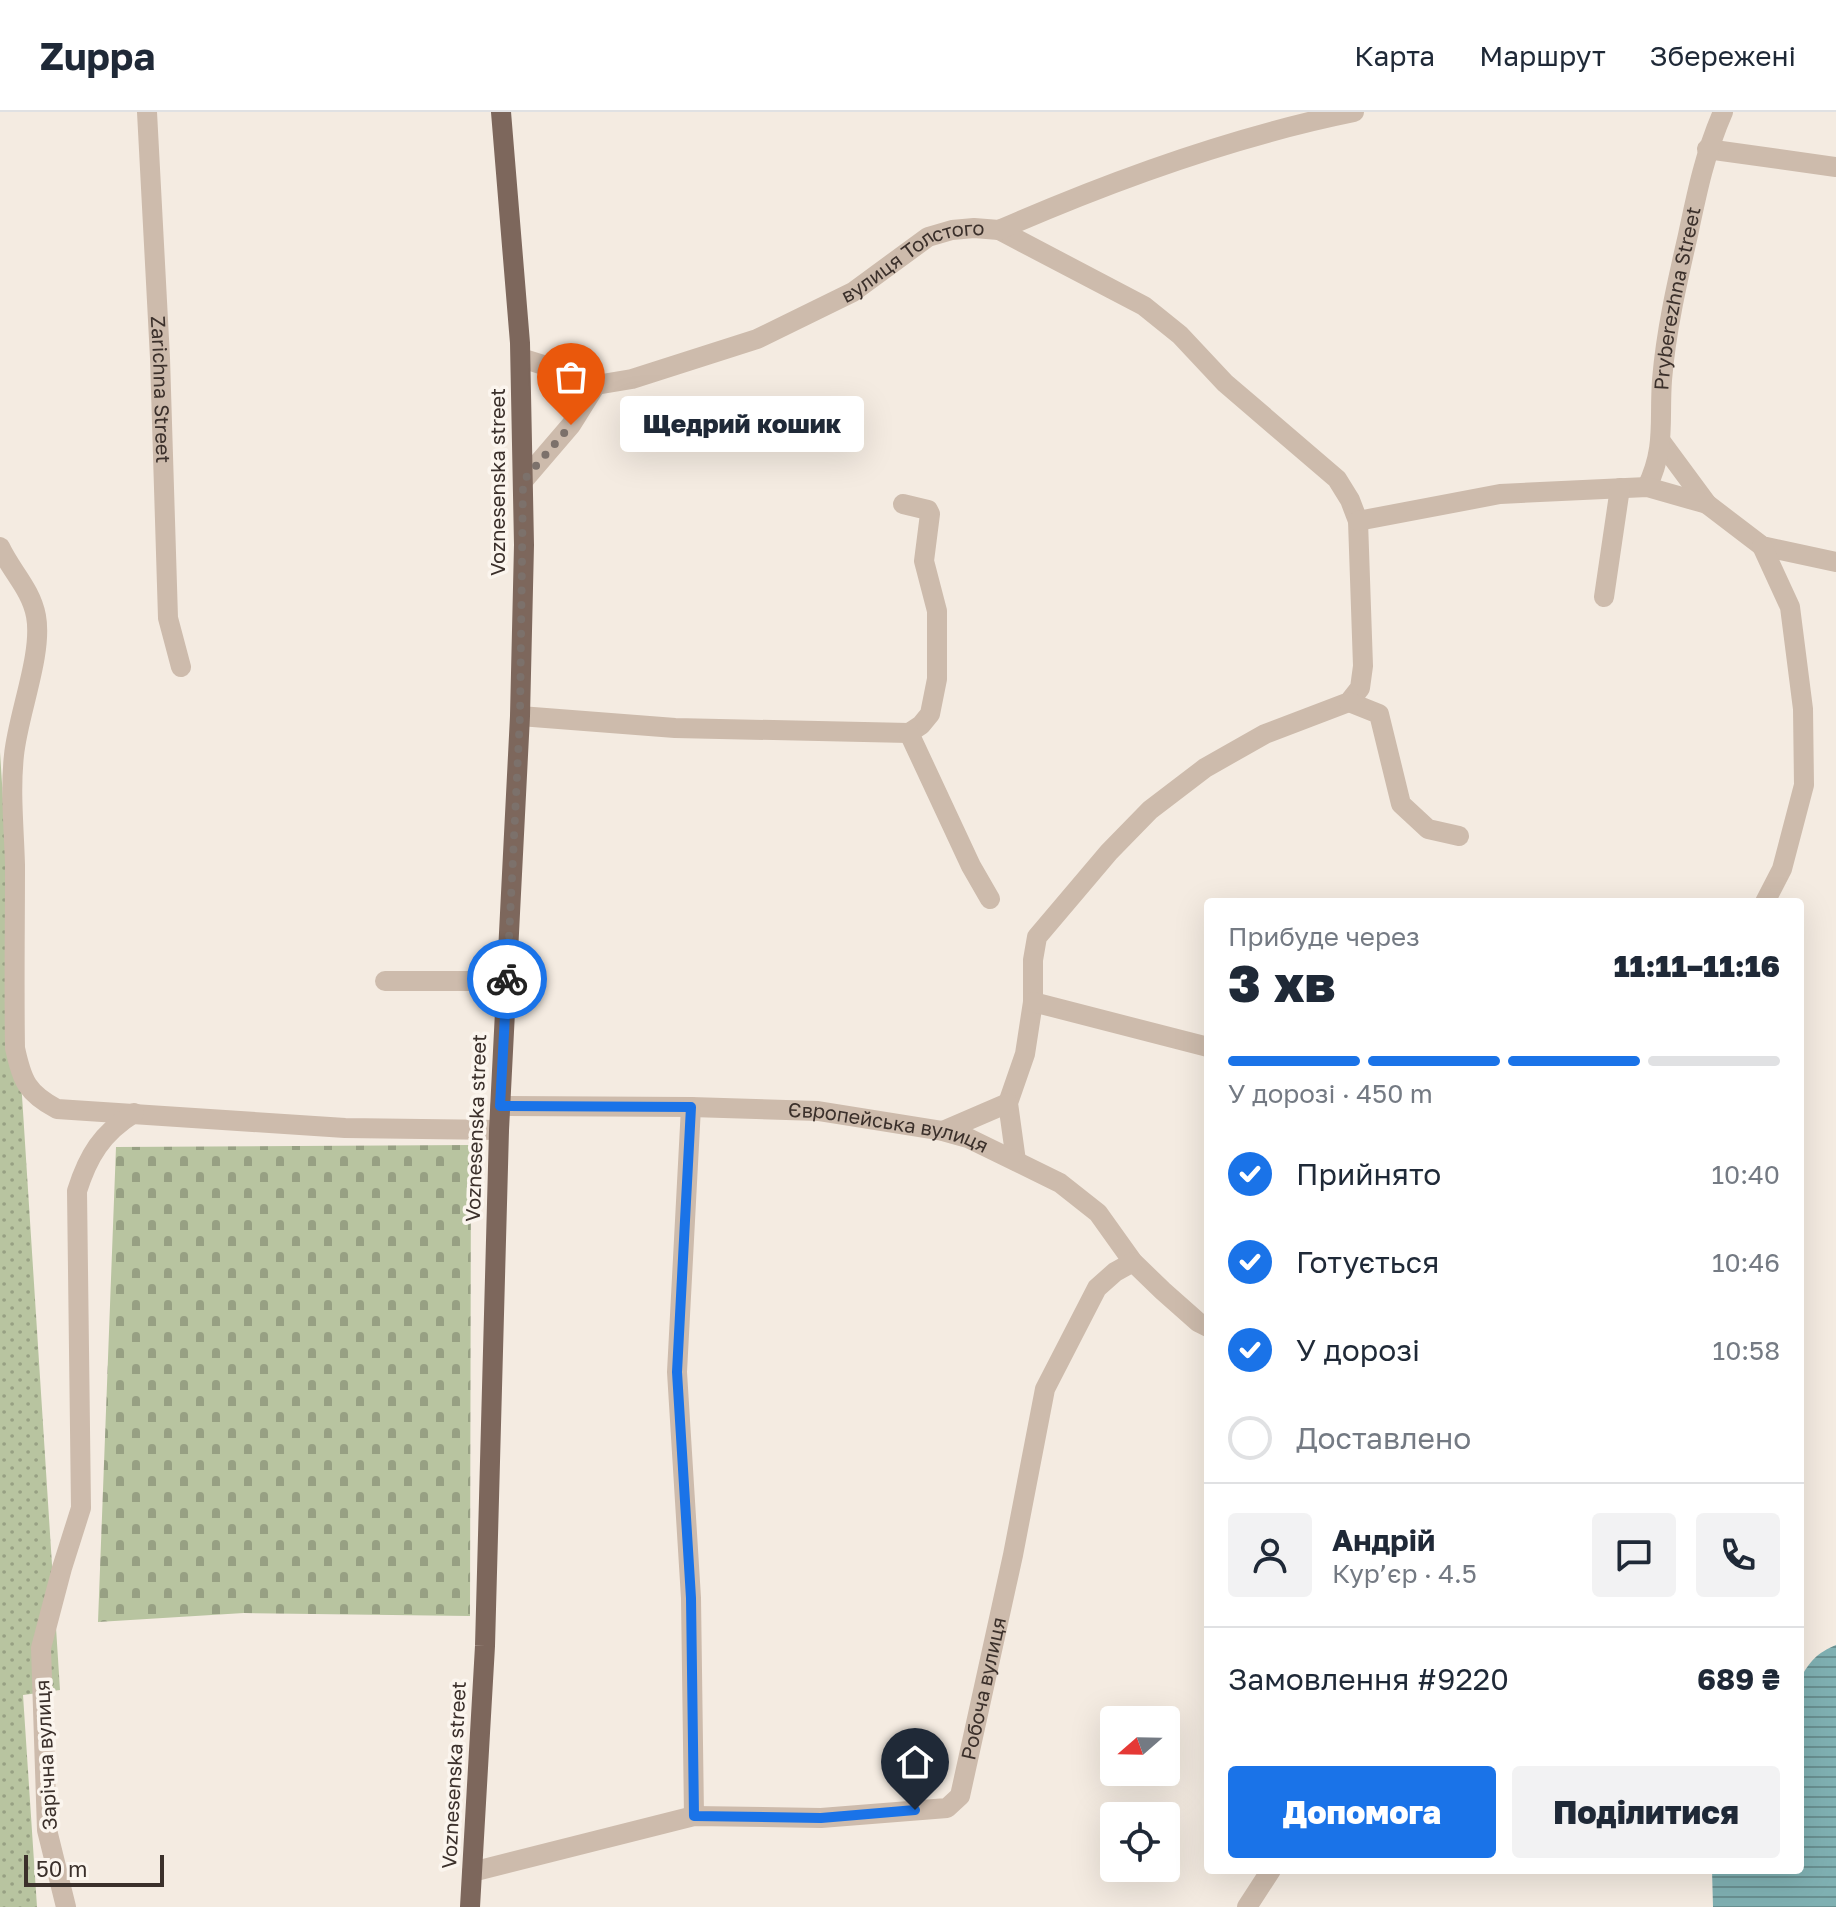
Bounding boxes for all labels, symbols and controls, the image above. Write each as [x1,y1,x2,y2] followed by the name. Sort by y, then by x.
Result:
[40,33,155,78] text: Zuppa
[1354,39,1435,72] text: Карта
[1479,39,1606,72] text: Маршрут
[1650,39,1796,72] text: Збережені
[1648,204,1705,391] street label: Pryberezhna Street
[837,215,986,307] street label: вулиця Толстого
[147,315,176,464] street label: Zarichna Street
[537,343,605,425] pin
[549,355,593,399] icon: bag
[485,388,509,576] street label: Voznesenska street
[619,397,863,453] callout: Щедрий кошик
[643,408,841,439] text: Щедрий кошик
[1228,921,1420,952] text: Прибуде через
[467,939,547,1019] courier
[1614,948,1780,984] text: 11:11–11:16
[1228,951,1335,1013] text: 3 хв
[485,957,529,1001] icon: bike
[460,1034,490,1222] street label: Voznesenska street
[1228,1078,1433,1109] text: У дорозі · 450 m
[788,1097,993,1157] street label: Європейська вулиця
[1228,1152,1272,1196] icon: check
[1296,1156,1441,1192] text: Прийнято
[1711,1159,1780,1190] text: 10:40
[1228,1240,1272,1284] icon: check
[1296,1244,1439,1280] text: Готується
[1712,1247,1780,1278] text: 10:46
[1228,1328,1272,1372] icon: check
[1296,1332,1420,1368] text: У дорозі
[1713,1335,1780,1366] text: 10:58
[1296,1420,1471,1456] text: Доставлено
[1228,1513,1312,1597] button: person
[1592,1513,1676,1597] button: chat
[1696,1513,1780,1597] button: phone
[1332,1522,1435,1558] text: Андрій
[1332,1558,1477,1589] text: Кур’єр · 4.5
[955,1615,1010,1762] street label: Робоча вулиця
[1228,1661,1509,1697] text: Замовлення #9220
[1697,1661,1780,1697] text: 689 ₴
[29,1679,61,1831] street label: Зарічна вулиця
[436,1680,470,1870] street label: Voznesenska street
[1100,1706,1180,1786] north arrow
[1100,1706,1180,1882] map controls
[881,1728,949,1810] pin
[893,1740,937,1784] icon: home
[1228,1766,1496,1858] button: Допомога
[1512,1766,1780,1858] button: Поділитися
[1100,1802,1180,1882] button: locate
[24,1851,164,1887] scale bar
[36,1855,87,1882] text: 50 m

